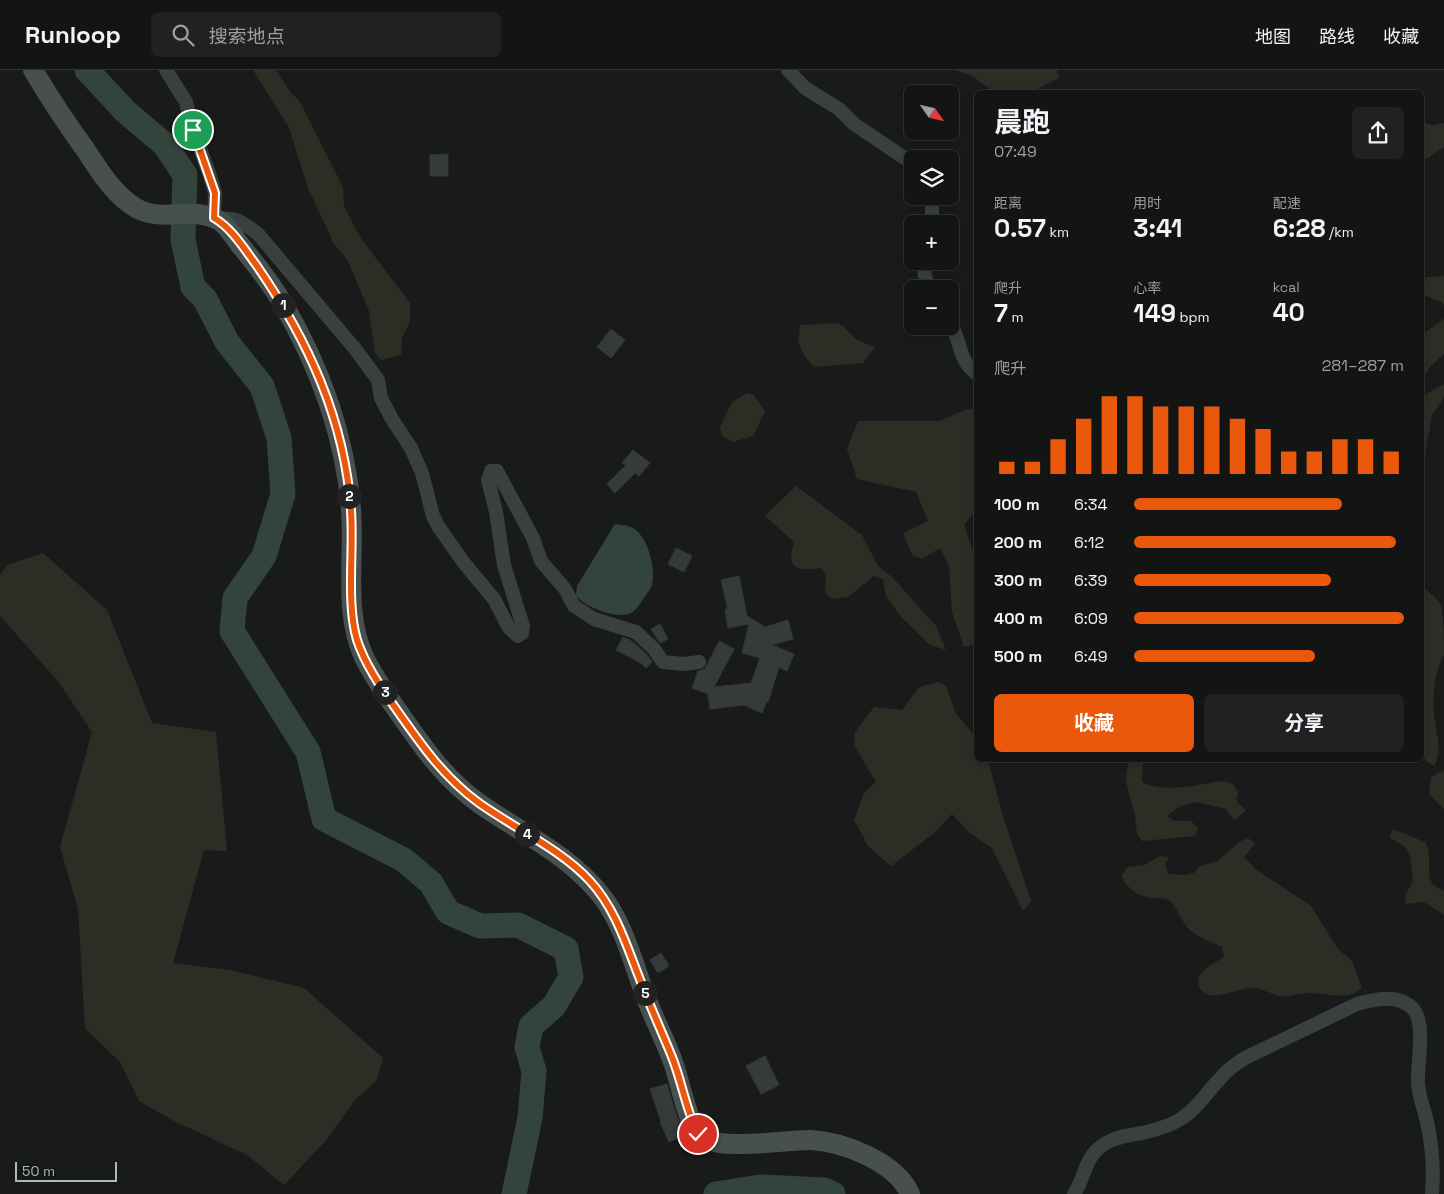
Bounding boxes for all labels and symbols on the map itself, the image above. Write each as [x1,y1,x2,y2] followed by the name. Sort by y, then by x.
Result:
[904,85,959,140] north arrow
[172,109,214,151] pin
[270,292,296,318] pin: 1
[336,484,362,508] pin: 2
[372,680,398,704] pin: 3
[514,822,540,846] pin: 4
[632,980,658,1006] pin: 5
[677,1113,719,1155] pin
[15,1159,118,1182] scale bar

